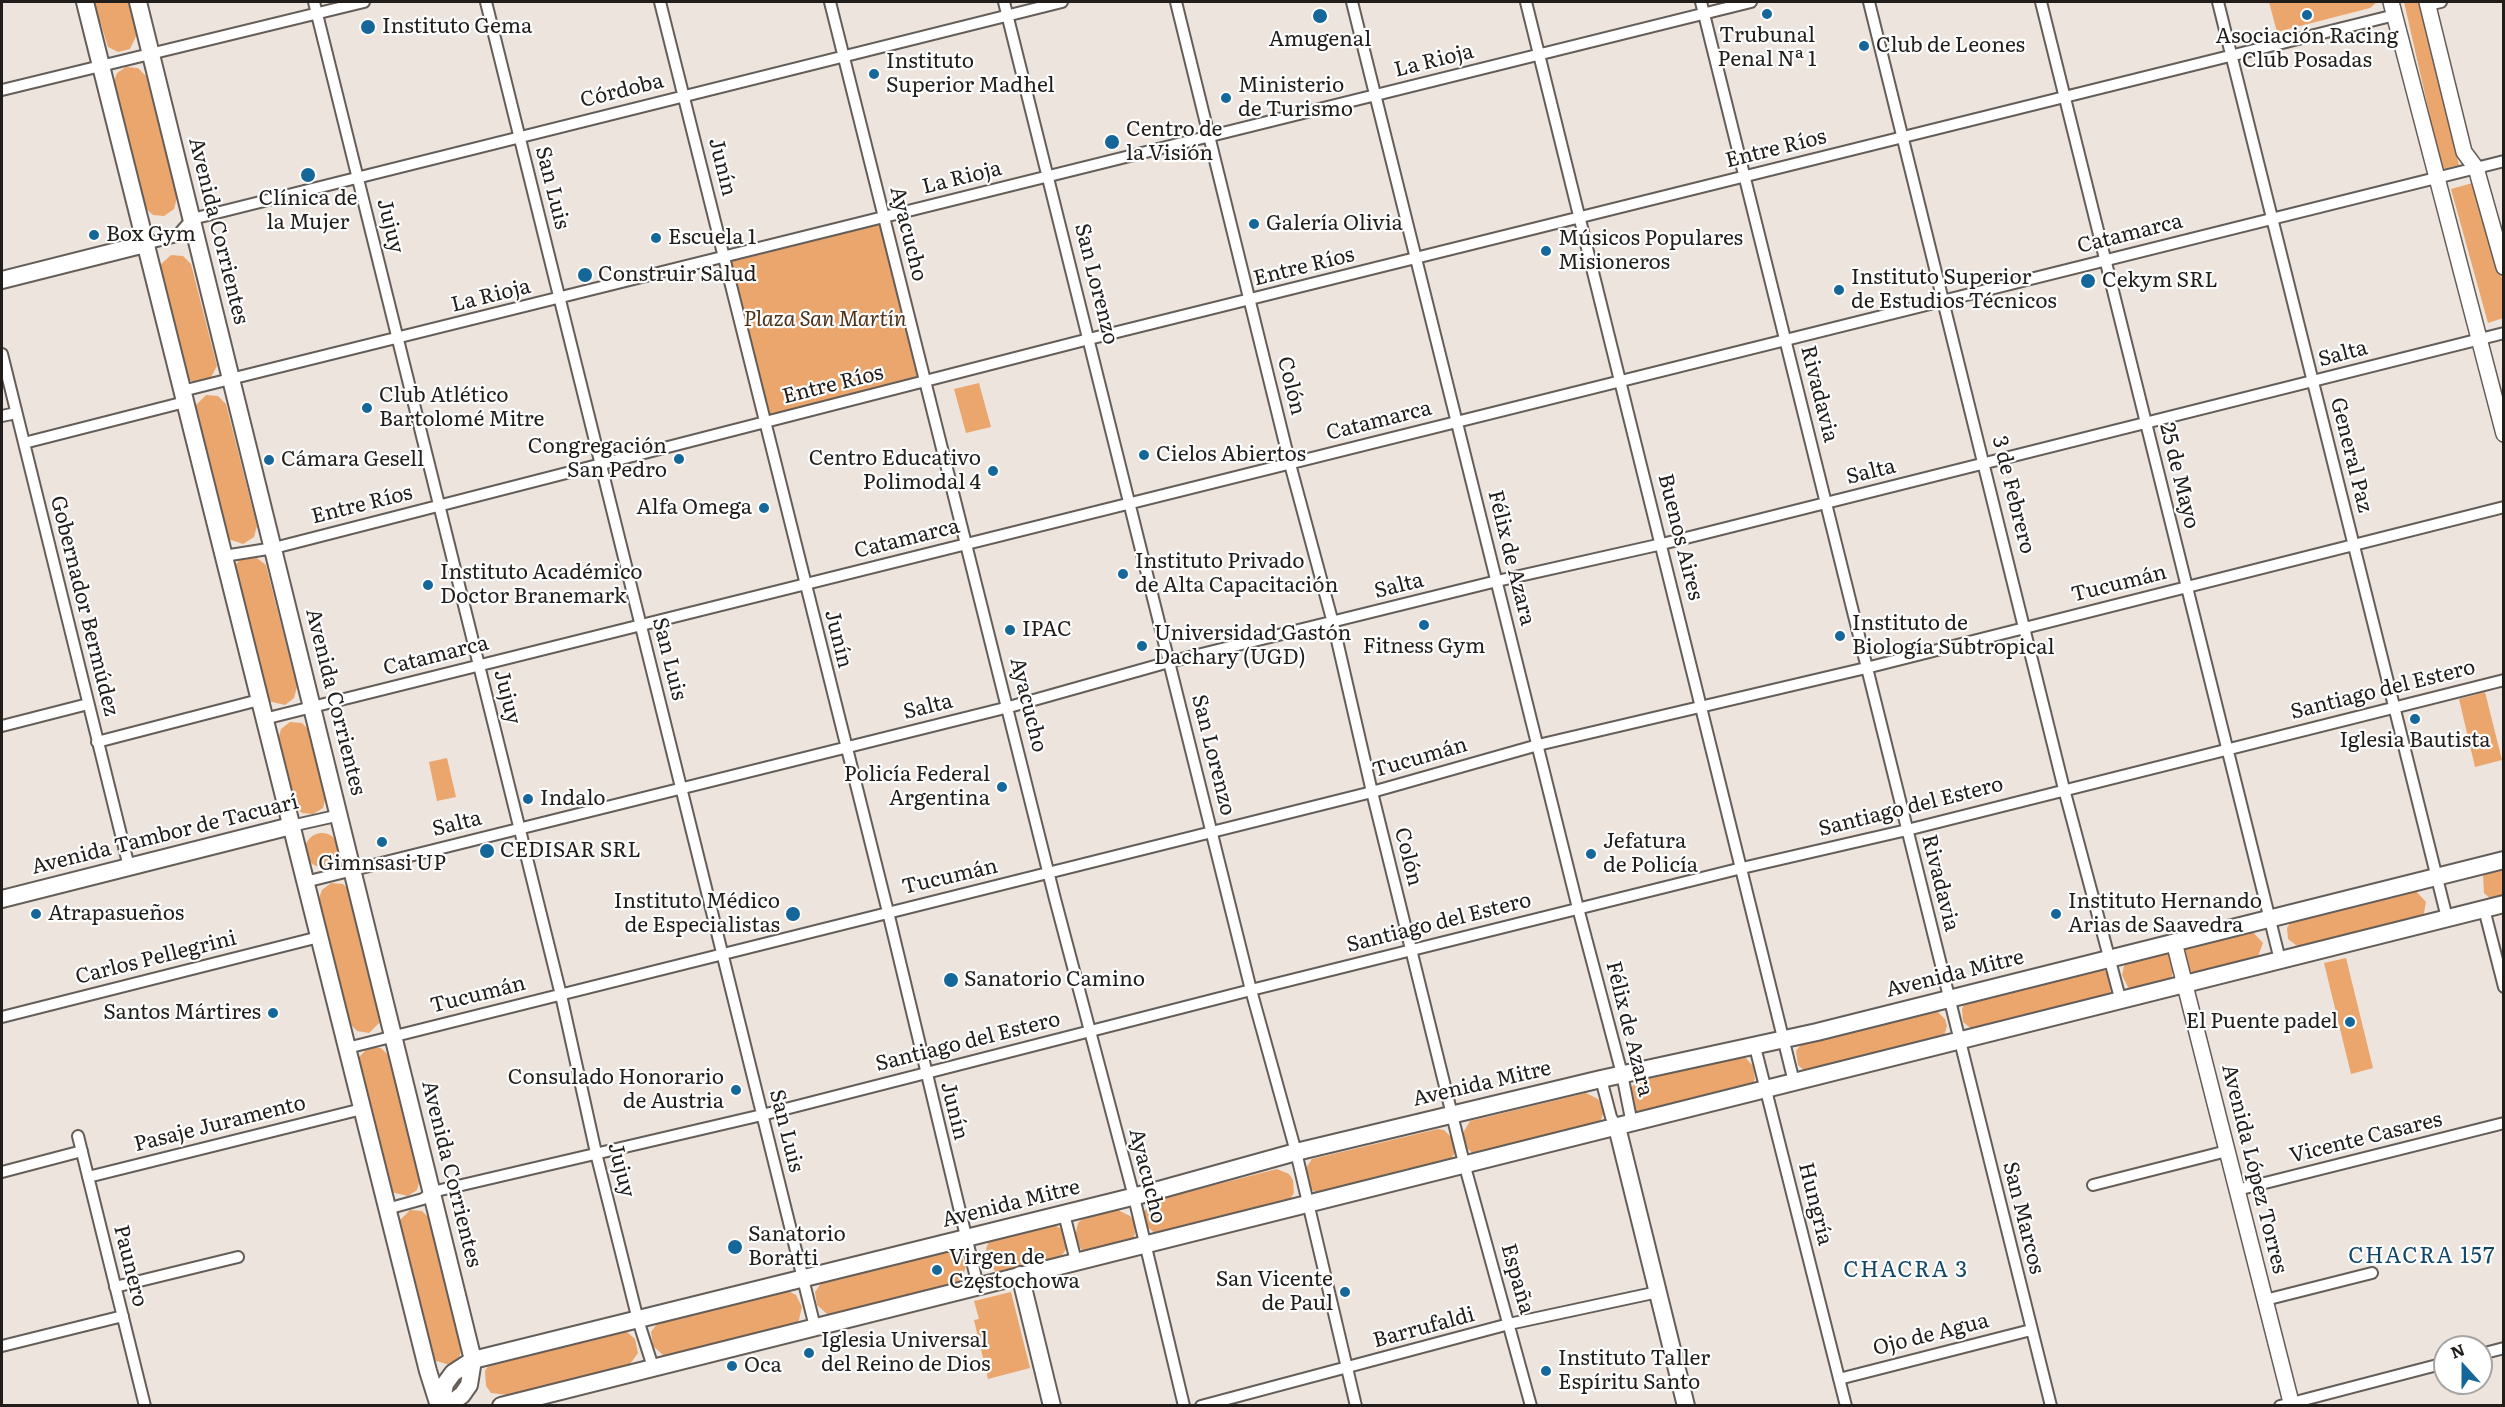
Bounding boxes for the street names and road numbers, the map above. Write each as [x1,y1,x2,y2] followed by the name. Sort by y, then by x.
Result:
[1392,39,1476,83] street label: La Rioja
[578,69,666,113] street label: Córdoba
[1723,124,1829,174] street label: Entre Ríos
[183,135,253,327] street label: Avenida Corrientes
[703,135,741,199] street label: Junín
[530,144,574,232] street label: San Luis
[920,156,1004,200] street label: La Rioja
[884,184,932,284] street label: Ayacucho
[371,196,409,256] street label: Jujuy
[2075,209,2185,259] street label: Catamarca
[1069,221,1123,347] street label: San Lorenzo
[1251,242,1357,292] street label: Entre Ríos
[449,274,533,318] street label: La Rioja
[2316,335,2370,373] street label: Salta
[1795,343,1843,445] street label: Rivadavia
[1272,354,1310,418] street label: Colón
[780,360,886,410] street label: Entre Ríos
[2325,395,2377,515] street label: General Paz
[1324,396,1434,446] street label: Catamarca
[2154,421,2204,531] street label: 25 de Mayo
[1986,433,2040,557] street label: 3 de Febrero
[1844,454,1898,490] street label: Salta
[1652,471,1708,603] street label: Buenos Aires
[309,480,415,530] street label: Entre Ríos
[1482,488,1540,628] street label: Félix de Azara
[44,493,124,719] street label: Gobernador Bermúdez
[852,514,962,564] street label: Catamarca
[2069,560,2169,608] street label: Tucumán
[1372,568,1426,604] street label: Salta
[300,606,370,798] street label: Avenida Corrientes
[819,607,857,671] street label: Junín
[647,615,691,703] street label: San Luis
[381,631,491,681] street label: Catamarca
[1004,655,1052,755] street label: Ayacucho
[2288,655,2478,725] street label: Santiago del Estero
[488,667,526,727] street label: Jujuy
[901,689,955,725] street label: Salta
[1186,692,1240,818] street label: San Lorenzo
[1370,732,1470,784] street label: Tucumán
[1816,772,2006,842] street label: Santiago del Estero
[29,790,301,880] street label: Avenida Tambor de Tacuarí
[430,806,484,842] street label: Salta
[1389,825,1427,889] street label: Colón
[1916,832,1964,934] street label: Rivadavia
[900,854,1000,900] street label: Tucumán
[1344,888,1534,958] street label: Santiago del Estero
[73,926,239,990] street label: Carlos Pellegrini
[1883,945,2027,1003] street label: Avenida Mitre
[1600,959,1658,1099] street label: Félix de Azara
[428,971,528,1019] street label: Tucumán
[873,1007,1063,1077] street label: Santiago del Estero
[1410,1056,1554,1112] street label: Avenida Mitre
[2216,1062,2292,1276] street label: Avenida López Torres
[416,1078,486,1270] street label: Avenida Corrientes
[935,1079,973,1143] street label: Junín
[764,1087,808,1175] street label: San Luis
[131,1090,309,1158] street label: Pasaje Juramento
[2287,1107,2445,1169] street label: Vicente Casares
[1123,1126,1171,1226] street label: Ayacucho
[602,1140,640,1200] street label: Jujuy
[1997,1159,2049,1277] street label: San Marcos
[1793,1160,1837,1248] street label: Hungría
[939,1175,1083,1233] street label: Avenida Mitre
[108,1223,152,1309] street label: Paunero
[1495,1241,1539,1317] street label: España
[1370,1302,1478,1354] street label: Barrufaldi
[1870,1308,1992,1362] street label: Ojo de Agua

